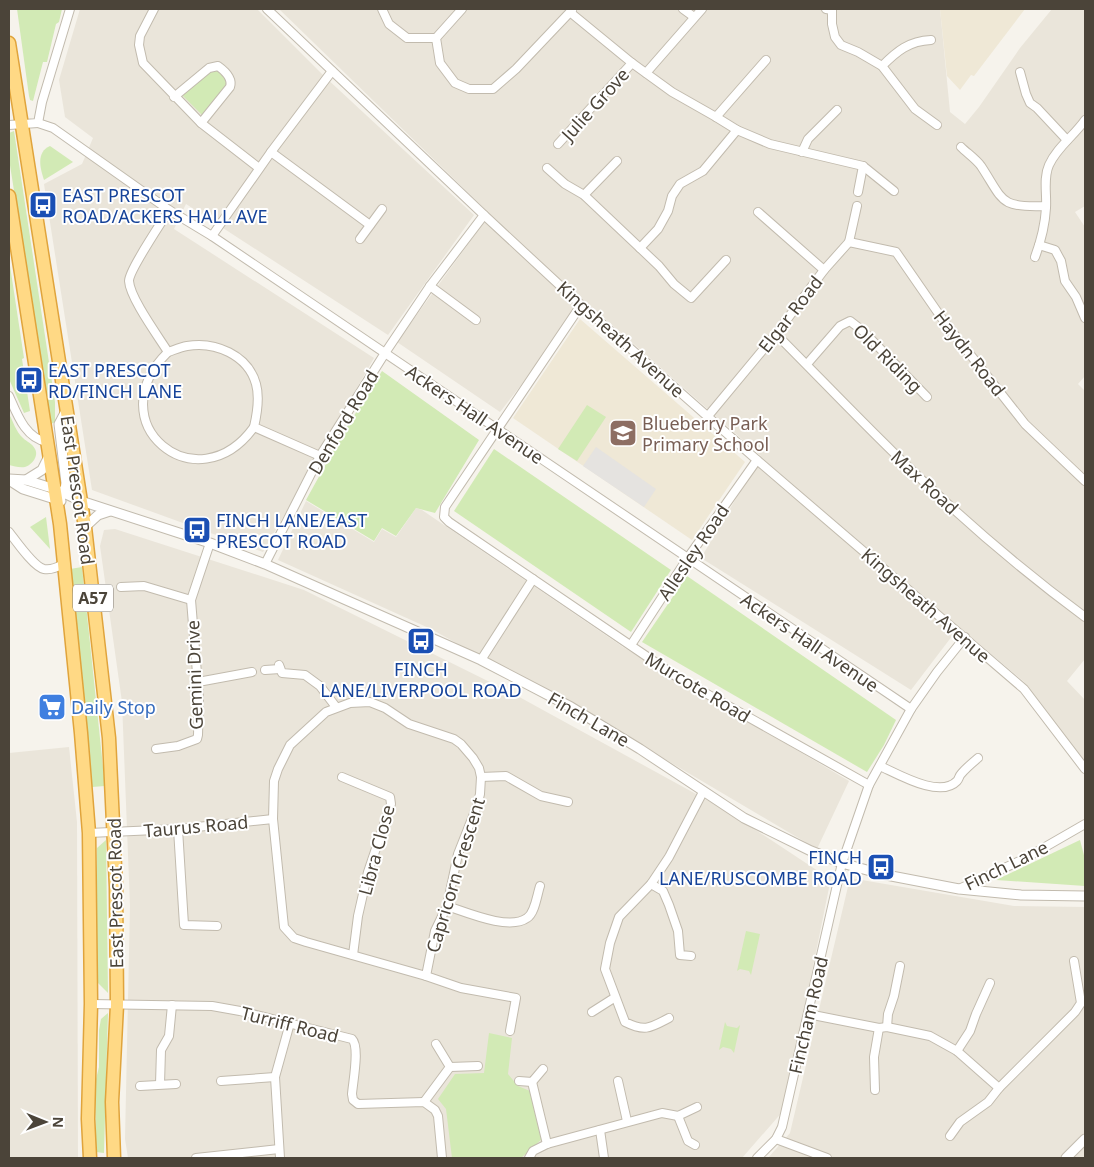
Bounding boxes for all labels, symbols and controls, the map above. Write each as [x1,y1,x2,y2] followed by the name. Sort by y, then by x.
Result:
[555,62,634,147] street label: Julie Grove
[62,183,268,228] place label: EAST PRESCOT ROAD/ACKERS HALL AVE
[28,190,58,220] bus stop icon: EAST PRESCOT ROAD/ACKERS HALL AVE
[752,271,828,357] street label: Elgar Road
[552,275,690,403] street label: Kingsheath Avenue
[929,305,1011,401] street label: Haydn Road
[848,318,928,398] street label: Old Riding
[48,358,182,403] place label: EAST PRESCOT RD/FINCH LANE
[401,359,549,469] street label: Ackers Hall Avenue
[14,365,44,395] bus stop icon: EAST PRESCOT RD/FINCH LANE
[302,365,384,479] street label: Denford Road
[642,411,769,456] place label: Blueberry Park Primary School
[56,414,100,566] street label: East Prescot Road
[608,418,638,448] school or university icon: Blueberry Park Primary School
[886,445,964,519] street label: Max Road
[652,499,734,605] street label: Allesley Road
[216,508,367,553] place label: FINCH LANE/EAST PRESCOT ROAD
[182,515,212,545] bus stop icon: FINCH LANE/EAST PRESCOT ROAD
[856,542,996,668] street label: Kingsheath Avenue
[73,584,113,612] road number: A57
[736,587,884,697] street label: Ackers Hall Avenue
[180,620,208,730] street label: Gemini Drive
[406,626,436,656] bus stop icon: FINCH LANE/LIVERPOOL ROAD
[641,646,755,728] street label: Murcote Road
[320,657,522,702] place label: FINCH LANE/LIVERPOOL ROAD
[544,686,634,752] street label: Finch Lane
[37,692,67,722] supermarket icon: Daily Stop
[71,695,156,719] place label: Daily Stop
[420,794,490,956] street label: Capricorn Crescent
[352,802,400,898] street label: Libra Close
[143,809,249,843] street label: Taurus Road
[102,817,128,969] street label: East Prescot Road
[960,834,1052,896] street label: Finch Lane
[659,845,862,890] place label: FINCH LANE/RUSCOMBE ROAD
[866,852,896,882] bus stop icon: FINCH LANE/RUSCOMBE ROAD
[783,954,833,1076] street label: Fincham Road
[239,1000,341,1048] street label: Turriff Road
[20,1097,70,1147] north arrow
[49,1116,68,1128] text: N

